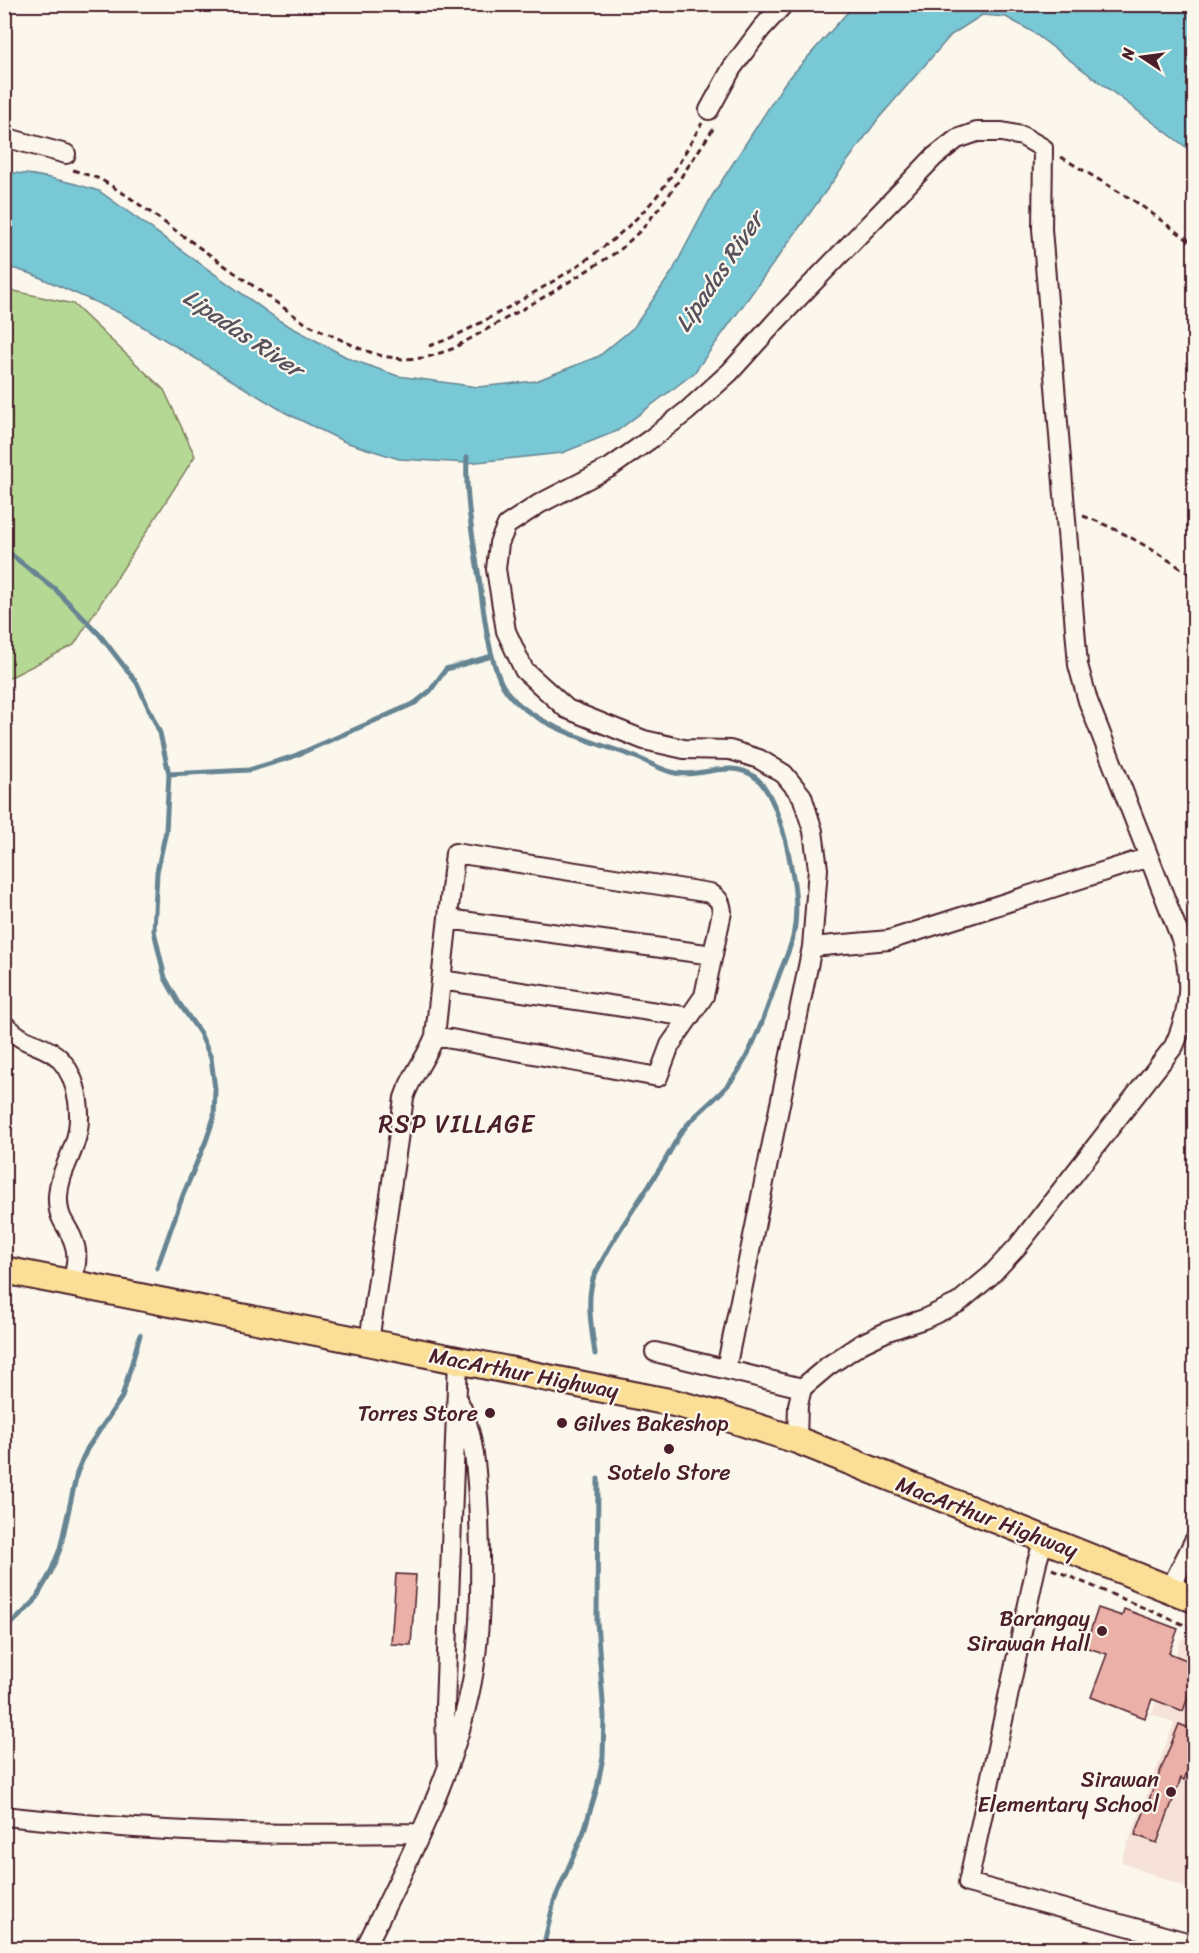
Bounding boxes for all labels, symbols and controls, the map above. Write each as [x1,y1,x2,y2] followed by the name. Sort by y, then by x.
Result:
[1112,27,1172,87] north arrow
[1112,44,1143,63] text: N
[663,200,777,341] water label: Lipadas River
[174,277,315,391] water label: Lipadas River
[379,1103,536,1145] district label: RSP VILLAGE
[426,1336,623,1411] street label: MacArthur Highway
[358,1394,478,1433] place label: Torres Store
[574,1404,729,1443] place label: Gilves Bakeshop
[483,1406,497,1420] marker: Torres Store
[555,1416,569,1430] marker: Gilves Bakeshop
[662,1442,676,1456] marker: Sotelo Store
[608,1453,730,1492] place label: Sotelo Store
[890,1464,1084,1570] street label: MacArthur Highway
[967,1599,1091,1663] place label: Barangay Sirawan Hall
[1095,1624,1109,1638] marker: Barangay Sirawan Hall
[977,1760,1160,1824] place label: Sirawan Elementary School
[1164,1785,1178,1799] marker: Sirawan Elementary School

